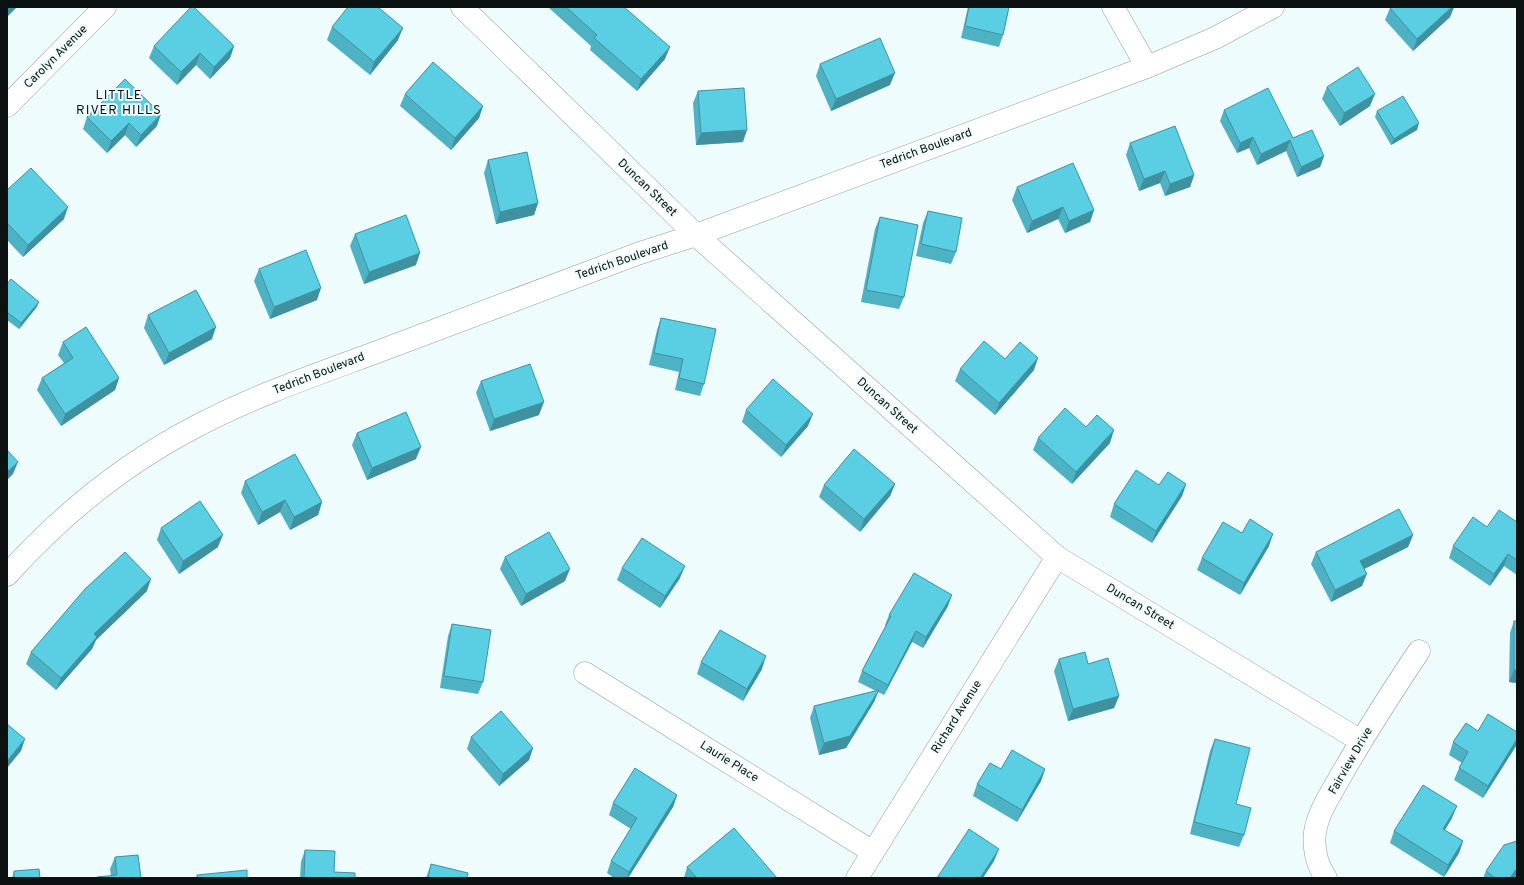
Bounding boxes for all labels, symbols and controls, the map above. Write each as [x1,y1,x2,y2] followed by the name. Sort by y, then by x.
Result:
[21,22,91,92] street label: Carolyn Avenue
[76,88,162,119] district label: LITTLE RIVER HILLS
[878,125,974,173] street label: Tedrich Boulevard
[614,156,680,220] street label: Duncan Street
[574,238,670,284] street label: Tedrich Boulevard
[271,349,367,399] street label: Tedrich Boulevard
[853,374,921,438] street label: Duncan Street
[1103,580,1177,634] street label: Duncan Street
[928,677,986,757] street label: Richard Avenue
[1325,724,1377,798] street label: Fairview Drive
[697,738,761,786] street label: Laurie Place

